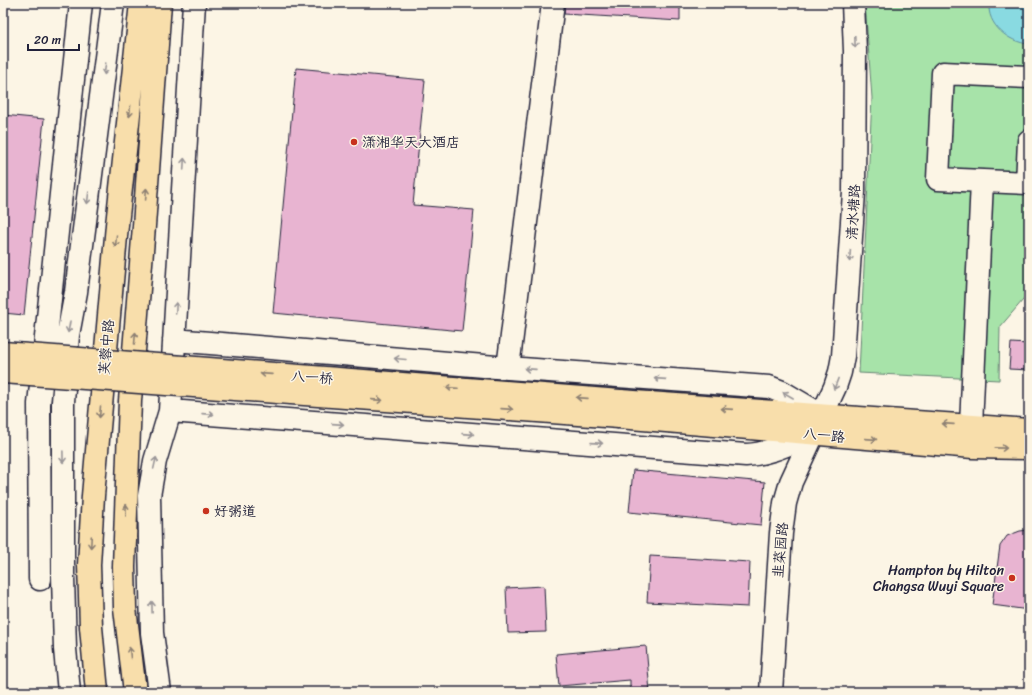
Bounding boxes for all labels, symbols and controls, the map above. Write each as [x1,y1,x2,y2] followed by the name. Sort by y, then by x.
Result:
[28,26,79,52] scale bar
[34,29,61,51] text: 20 m
[851,35,858,48] one-way arrow
[101,62,109,75] one-way arrow
[126,104,133,117] one-way arrow
[362,130,460,155] place label: 潇湘华天大酒店
[349,137,359,147] marker: 潇湘华天大酒店
[181,158,188,171] one-way arrow
[840,183,867,241] street label: 清水塘路
[143,188,150,201] one-way arrow
[84,191,92,204] one-way arrow
[112,234,120,247] one-way arrow
[846,249,854,262] one-way arrow
[172,302,180,315] one-way arrow
[92,318,121,376] street label: 芙蓉中路
[65,320,73,333] one-way arrow
[131,332,138,345] one-way arrow
[394,355,407,362] one-way arrow
[290,364,334,391] street label: 八一桥
[524,366,537,373] one-way arrow
[260,370,273,377] one-way arrow
[654,376,667,383] one-way arrow
[831,378,839,390] one-way arrow
[446,384,459,391] one-way arrow
[782,391,794,399] one-way arrow
[576,394,589,401] one-way arrow
[370,396,383,403] one-way arrow
[97,405,104,418] one-way arrow
[721,405,734,412] one-way arrow
[500,406,513,413] one-way arrow
[201,411,214,418] one-way arrow
[331,421,344,428] one-way arrow
[802,421,846,450] street label: 八一路
[942,421,955,428] one-way arrow
[461,430,474,437] one-way arrow
[864,436,877,443] one-way arrow
[590,440,603,447] one-way arrow
[994,444,1007,452] one-way arrow
[59,450,67,463] one-way arrow
[151,457,159,470] one-way arrow
[214,499,256,524] place label: 好粥道
[122,504,130,517] one-way arrow
[201,506,211,516] marker: 好粥道
[766,521,795,579] street label: 韭菜园路
[87,535,94,548] one-way arrow
[873,558,1004,599] place label: Hampton by Hilton Changsa Wuyi Square
[1007,573,1017,583] marker: Hampton by Hilton Changsa Wuyi Square
[148,601,156,614] one-way arrow
[126,647,134,660] one-way arrow

